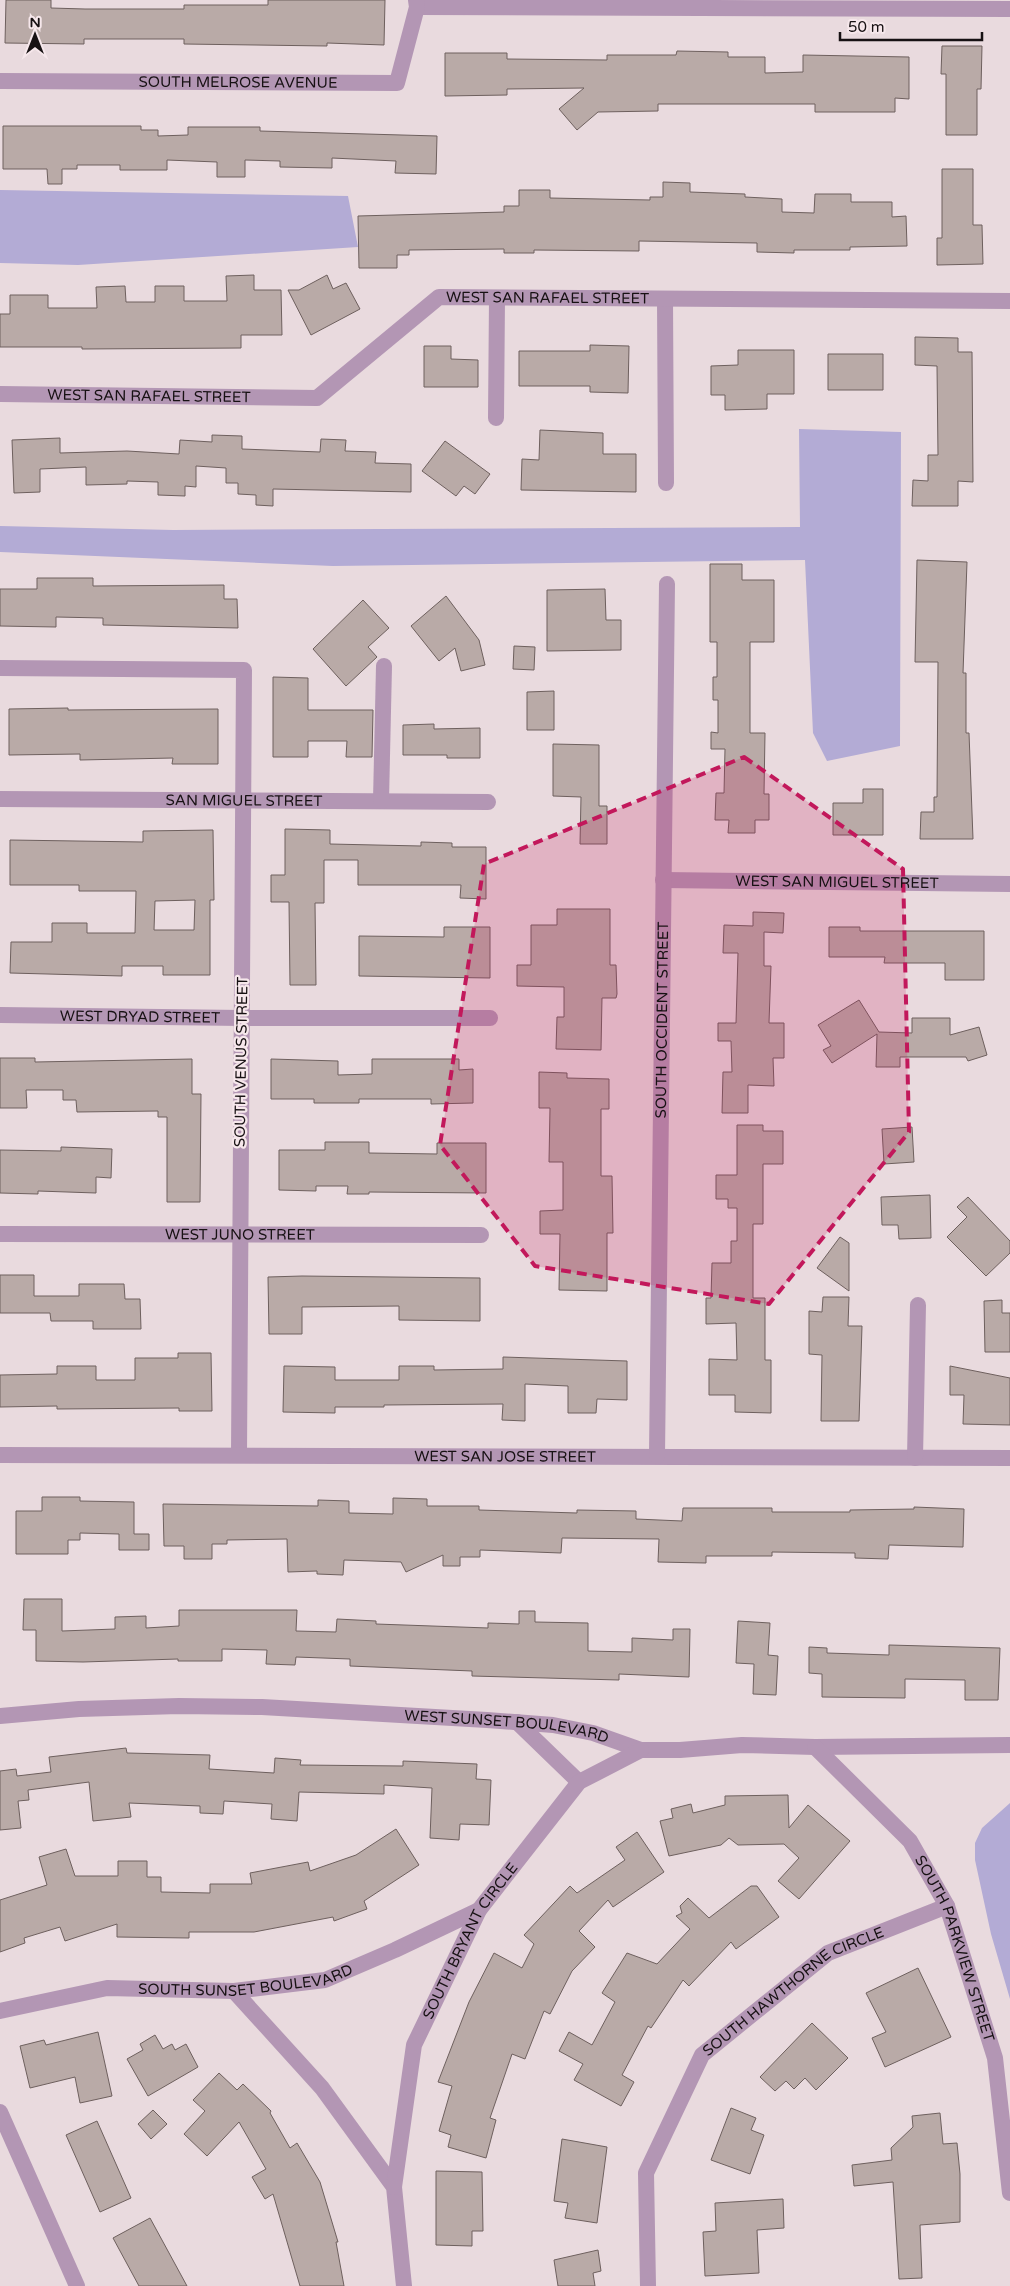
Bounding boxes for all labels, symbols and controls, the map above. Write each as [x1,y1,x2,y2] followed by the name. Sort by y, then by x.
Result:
[10,10,60,60] north arrow
[840,10,982,42] scale bar
[29,14,41,31] text: N
[848,18,885,36] text: 50 m
[138,73,338,92] street label: SOUTH MELROSE AVENUE
[446,288,649,307] street label: WEST SAN RAFAEL STREET
[47,386,251,406] street label: WEST SAN RAFAEL STREET
[166,791,322,810] street label: SAN MIGUEL STREET
[735,872,939,892] street label: WEST SAN MIGUEL STREET
[652,921,672,1119] street label: SOUTH OCCIDENT STREET
[231,977,251,1147] street label: SOUTH VENUS STREET
[60,1007,220,1027] street label: WEST DRYAD STREET
[165,1225,315,1244] street label: WEST JUNO STREET
[414,1447,596,1466] street label: WEST SAN JOSE STREET
[404,1706,611,1747] street label: WEST SUNSET BOULEVARD
[911,1852,998,2044] street label: SOUTH PARKVIEW STREET
[419,1859,521,2022] street label: SOUTH BRYANT CIRCLE
[699,1923,886,2060] street label: SOUTH HAWTHORNE CIRCLE
[138,1960,355,2000] street label: SOUTH SUNSET BOULEVARD

